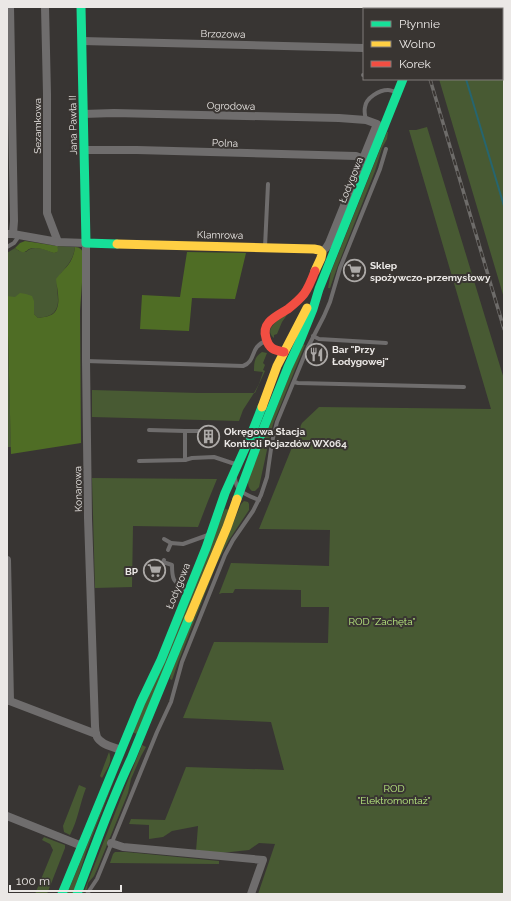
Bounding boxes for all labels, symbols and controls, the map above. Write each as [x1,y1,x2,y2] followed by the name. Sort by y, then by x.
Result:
[363,8,503,80] legend
[399,17,440,31] text: Płynnie
[200,28,246,40] street label: Brzozowa
[399,37,435,51] text: Wolno
[399,57,432,71] text: Korek
[67,95,79,155] street label: Jana Pawła II
[32,98,43,154] street label: Sezamkowa
[207,100,255,112] street label: Ogrodowa
[212,137,238,149] street label: Polna
[337,155,365,205] street label: Łodygowa
[197,229,243,241] street label: Klamrowa
[341,258,367,284] supermarket icon: Sklep spożywczo-przemysłowy
[370,260,491,283] place label: Sklep spożywczo-przemysłowy
[303,342,329,368] restaurant icon: Bar "Przy Łodygowej"
[331,344,389,367] place label: Bar "Przy Łodygowej"
[196,424,222,450] building icon: Okręgowa Stacja Kontroli Pojazdów WX064
[224,426,347,449] place label: Okręgowa Stacja Kontroli Pojazdów WX064
[72,466,84,512] street label: Konarowa
[141,558,167,584] supermarket icon: BP
[164,561,192,611] street label: Łodygowa
[125,566,139,577] place label: BP
[349,616,416,627] park label: ROD "Zachęta"
[357,783,431,806] park label: ROD "Elektromontaż"
[10,867,121,893] scale bar
[16,874,50,888] text: 100 m

